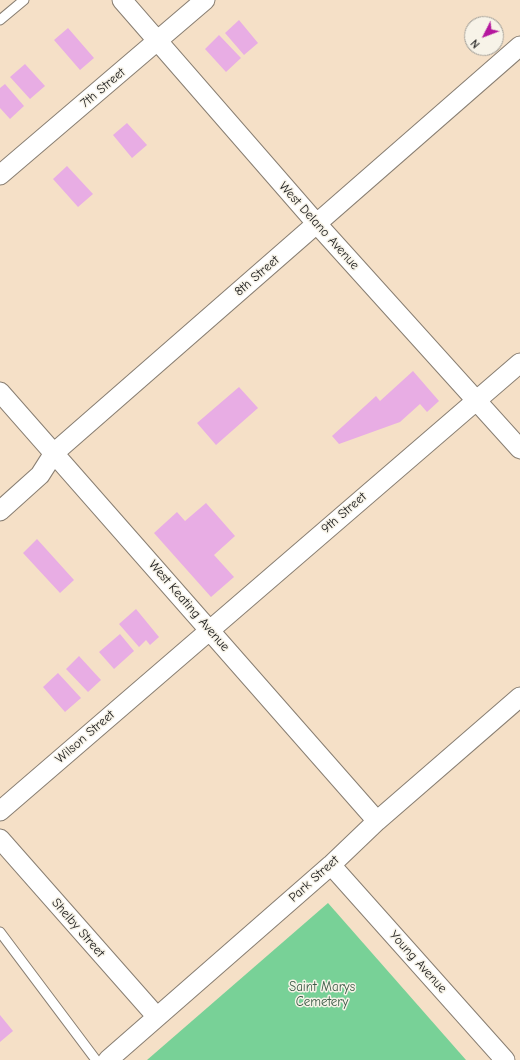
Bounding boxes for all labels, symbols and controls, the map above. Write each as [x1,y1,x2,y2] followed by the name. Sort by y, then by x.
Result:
[464,16,504,56] north arrow
[468,37,483,51] text: N
[77,65,129,111] street label: 7th Street
[276,179,362,273] street label: West Delano Avenue
[231,252,283,300] street label: 8th Street
[318,489,370,537] street label: 9th Street
[145,557,233,655] street label: West Keating Avenue
[52,707,118,767] street label: Wilson Street
[286,853,342,905] street label: Park Street
[48,895,108,961] street label: Shelby Street
[386,928,450,996] street label: Young Avenue
[289,979,355,1010] park label: Saint Marys Cemetery

